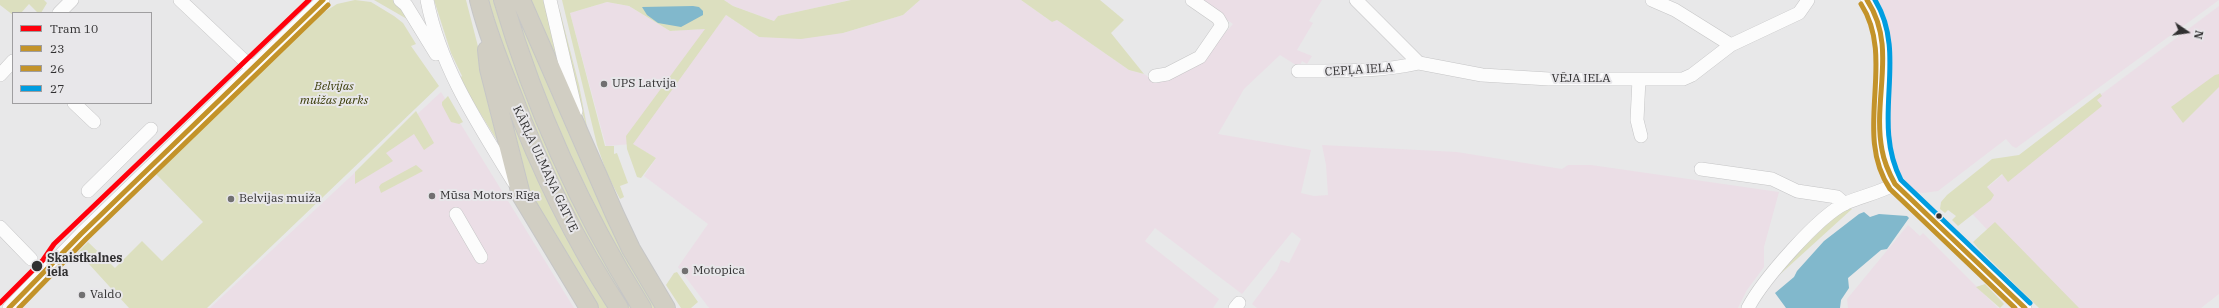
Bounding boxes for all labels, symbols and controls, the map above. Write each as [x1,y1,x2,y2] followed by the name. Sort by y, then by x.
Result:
[12,12,152,104] legend
[2167,12,2207,52] north arrow
[50,21,98,36] text: Tram 10
[2191,29,2206,41] text: N
[50,41,64,56] text: 23
[1324,60,1394,80] street label: CEPĻA IELA
[50,61,64,76] text: 26
[1551,72,1611,86] street label: VĒJA IELA
[612,77,676,91] place label: UPS Latvija
[599,79,609,89] marker: UPS Latvija
[300,80,368,108] park label: Belvijas muižas parks
[50,81,64,96] text: 27
[509,104,581,234] street label: KĀRĻA ULMAŅA GATVE
[440,189,540,203] place label: Mūsa Motors Rīga
[427,191,437,201] marker: Mūsa Motors Rīga
[239,192,321,206] place label: Belvijas muiža
[226,194,236,204] marker: Belvijas muiža
[1934,211,1944,221] unlabelled marker
[47,252,122,280] place label: Skaistkalnes iela
[30,259,44,273] marker: Skaistkalnes iela
[693,264,745,278] place label: Motopica
[680,266,690,276] marker: Motopica
[90,288,121,302] place label: Valdo
[77,290,87,300] marker: Valdo

